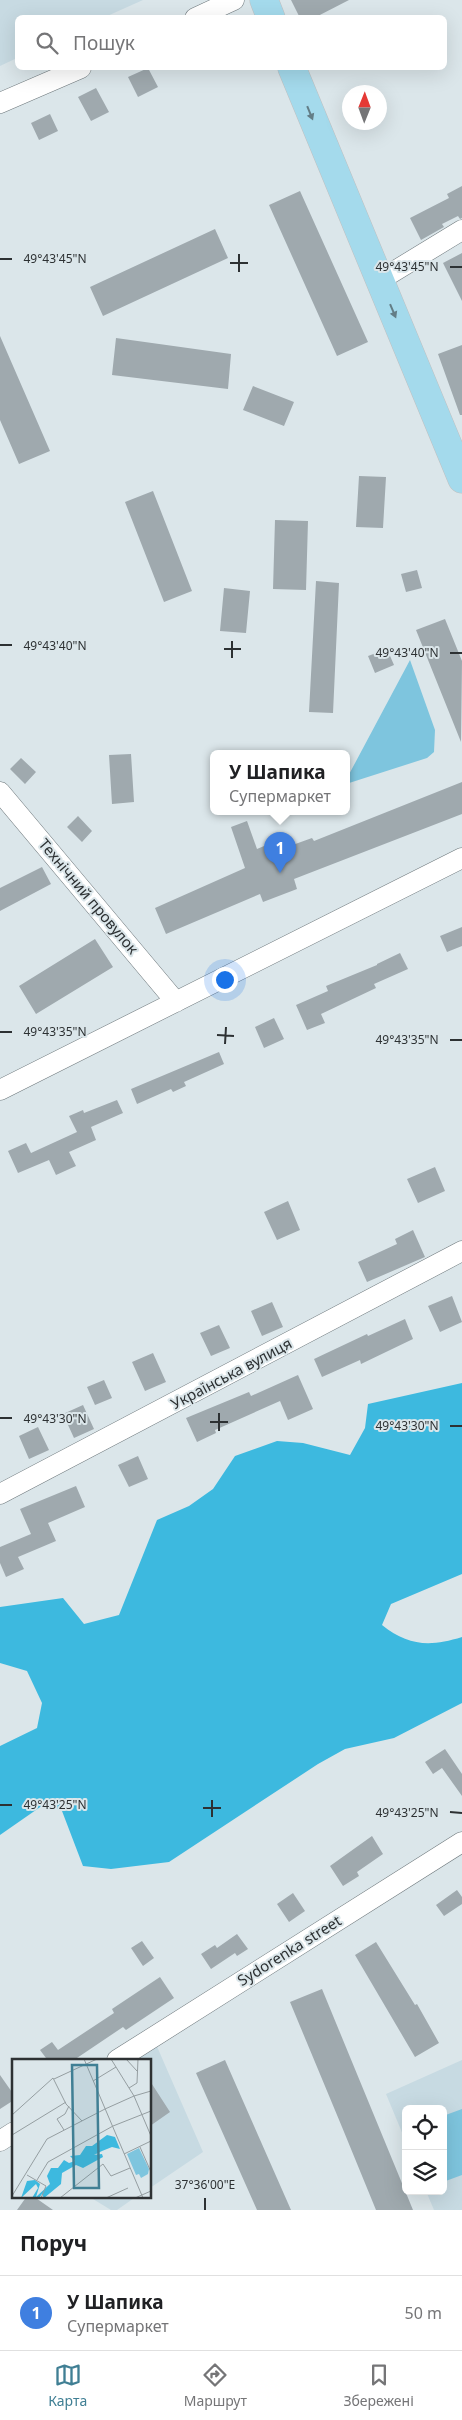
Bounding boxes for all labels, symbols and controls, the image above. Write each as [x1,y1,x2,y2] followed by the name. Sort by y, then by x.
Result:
[15,15,447,70] search box
[33,29,61,57] icon: search
[73,30,135,56] text: Пошук
[342,85,387,130] north arrow
[307,105,315,120] one-way arrow
[23,250,87,267] text: 49°43'45"N
[375,258,439,275] text: 49°43'45"N
[389,304,397,318] one-way arrow
[23,637,87,654] text: 49°43'40"N
[375,644,439,661] text: 49°43'40"N
[210,750,350,815] popup
[229,759,326,785] text: У Шапика
[229,785,331,807] text: Супермаркет
[264,832,296,873] pin: 1
[35,834,143,958] street label: Технічний провулок
[212,967,238,993] your location
[23,1023,87,1040] text: 49°43'35"N
[375,1031,439,1048] text: 49°43'35"N
[167,1333,295,1413] street label: Українська вулиця
[23,1410,87,1427] text: 49°43'30"N
[375,1417,439,1434] text: 49°43'30"N
[23,1796,87,1813] text: 49°43'25"N
[375,1804,439,1821] text: 49°43'25"N
[233,1910,345,1990] street label: Sydorenka street
[12,2059,151,2198] inset map
[402,2105,447,2195] map controls
[402,2105,447,2150] button: locate
[402,2150,447,2195] button: layers
[175,2176,235,2193] text: 37°36'00"E
[20,2229,87,2257] text: Поруч
[67,2289,164,2315] text: У Шапика
[31,2302,41,2324] text: 1
[405,2302,442,2324] text: 50 m
[67,2315,169,2337] text: Супермаркет
[48,2361,87,2410] tab: Карта
[184,2361,247,2410] tab: Маршрут
[343,2361,414,2410] tab: Збережені

